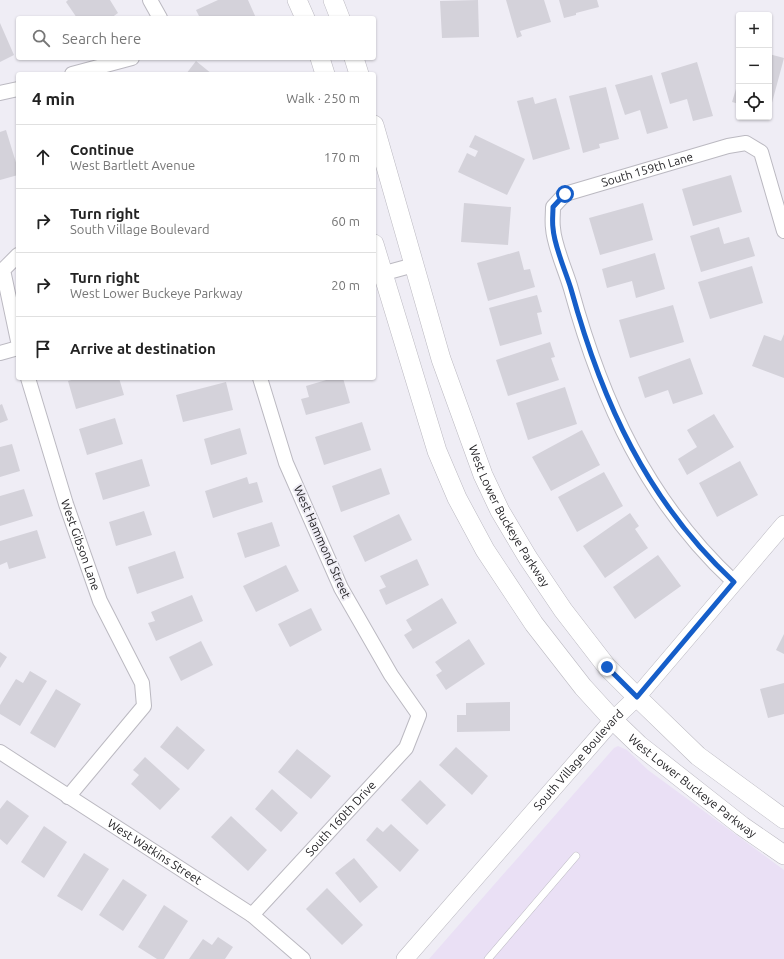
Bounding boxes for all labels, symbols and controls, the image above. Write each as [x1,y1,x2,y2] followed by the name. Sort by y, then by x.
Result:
[736,12,772,120] map controls
[736,12,772,48] button: +
[16,16,376,60] search box
[30,27,52,49] icon: search
[62,30,141,47] text: Search here
[736,48,772,84] button: −
[736,84,772,120] button: locate
[32,89,75,108] text: 4 min
[286,91,360,105] text: Walk · 250 m
[70,141,134,158] text: Continue
[32,146,54,168] icon: ahead
[324,150,360,164] text: 170 m
[600,150,694,189] street label: South 159th Lane
[70,158,195,172] text: West Bartlett Avenue
[556,185,574,203] route start
[70,205,140,222] text: Turn right
[32,210,54,232] icon: right
[331,214,360,228] text: 60 m
[70,222,210,236] text: South Village Boulevard
[70,269,140,286] text: Turn right
[32,274,54,296] icon: right
[331,278,360,292] text: 20 m
[70,286,243,300] text: West Lower Buckeye Parkway
[32,338,54,360] icon: arrive
[70,340,216,357] text: Arrive at destination
[467,443,553,589] street label: West Lower Buckeye Parkway
[292,483,353,601] street label: West Hammond Street
[59,497,103,592] street label: West Gibson Lane
[598,658,616,676] route end
[531,707,626,813] street label: South Village Boulevard
[626,731,759,840] street label: West Lower Buckeye Parkway
[303,778,378,859] street label: South 160th Drive
[105,816,204,887] street label: West Watkins Street

